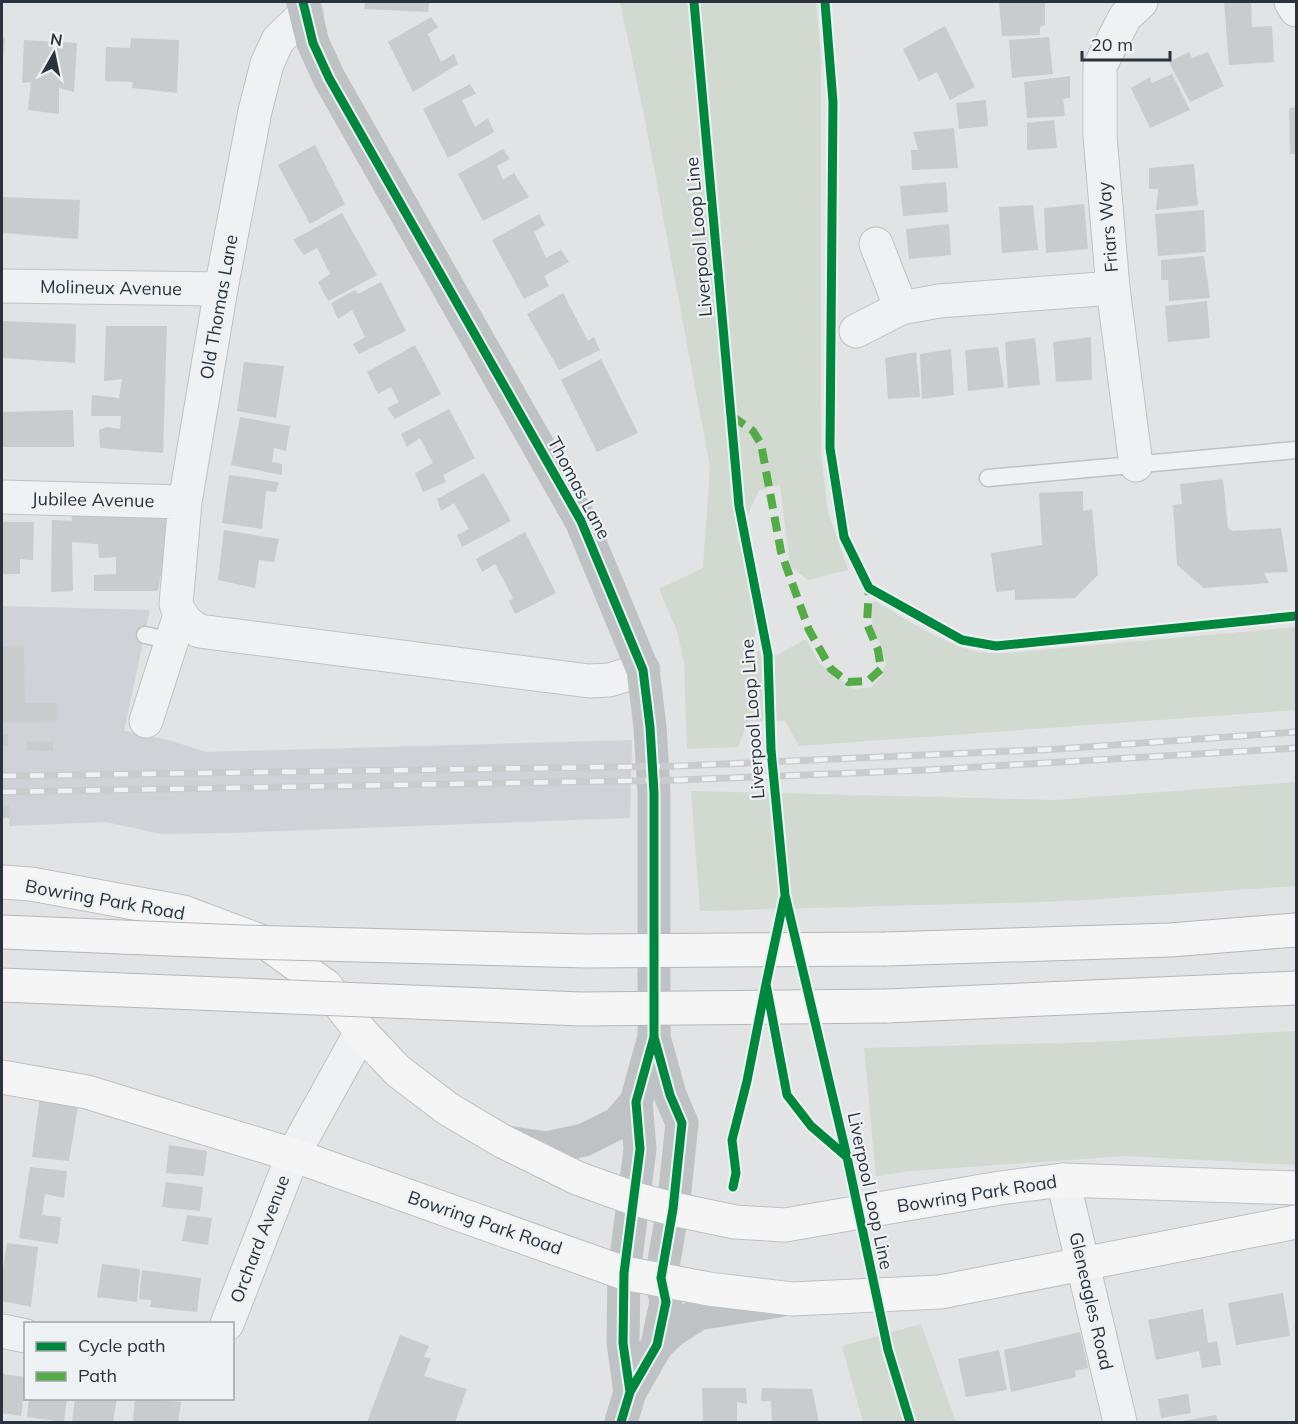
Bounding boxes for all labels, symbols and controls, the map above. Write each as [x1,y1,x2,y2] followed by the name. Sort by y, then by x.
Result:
[24,24,84,84] north arrow
[1082,24,1170,62] scale bar
[49,28,64,50] text: N
[1091,33,1133,56] text: 20 m
[680,156,717,318] street label: Liverpool Loop Line
[1092,180,1123,273] street label: Friars Way
[194,233,243,381] street label: Old Thomas Lane
[40,275,182,300] street label: Molineux Avenue
[543,433,616,543] street label: Thomas Lane
[31,487,155,512] street label: Jubilee Avenue
[735,638,770,800] street label: Liverpool Loop Line
[23,874,187,925] street label: Bowring Park Road
[843,1110,898,1272] street label: Liverpool Loop Line
[895,1170,1059,1218] street label: Bowring Park Road
[225,1172,294,1306] street label: Orchard Avenue
[405,1185,565,1260] street label: Bowring Park Road
[1064,1230,1119,1372] street label: Gleneagles Road
[24,1322,234,1400] legend
[78,1334,165,1357] text: Cycle path
[78,1364,117,1387] text: Path

